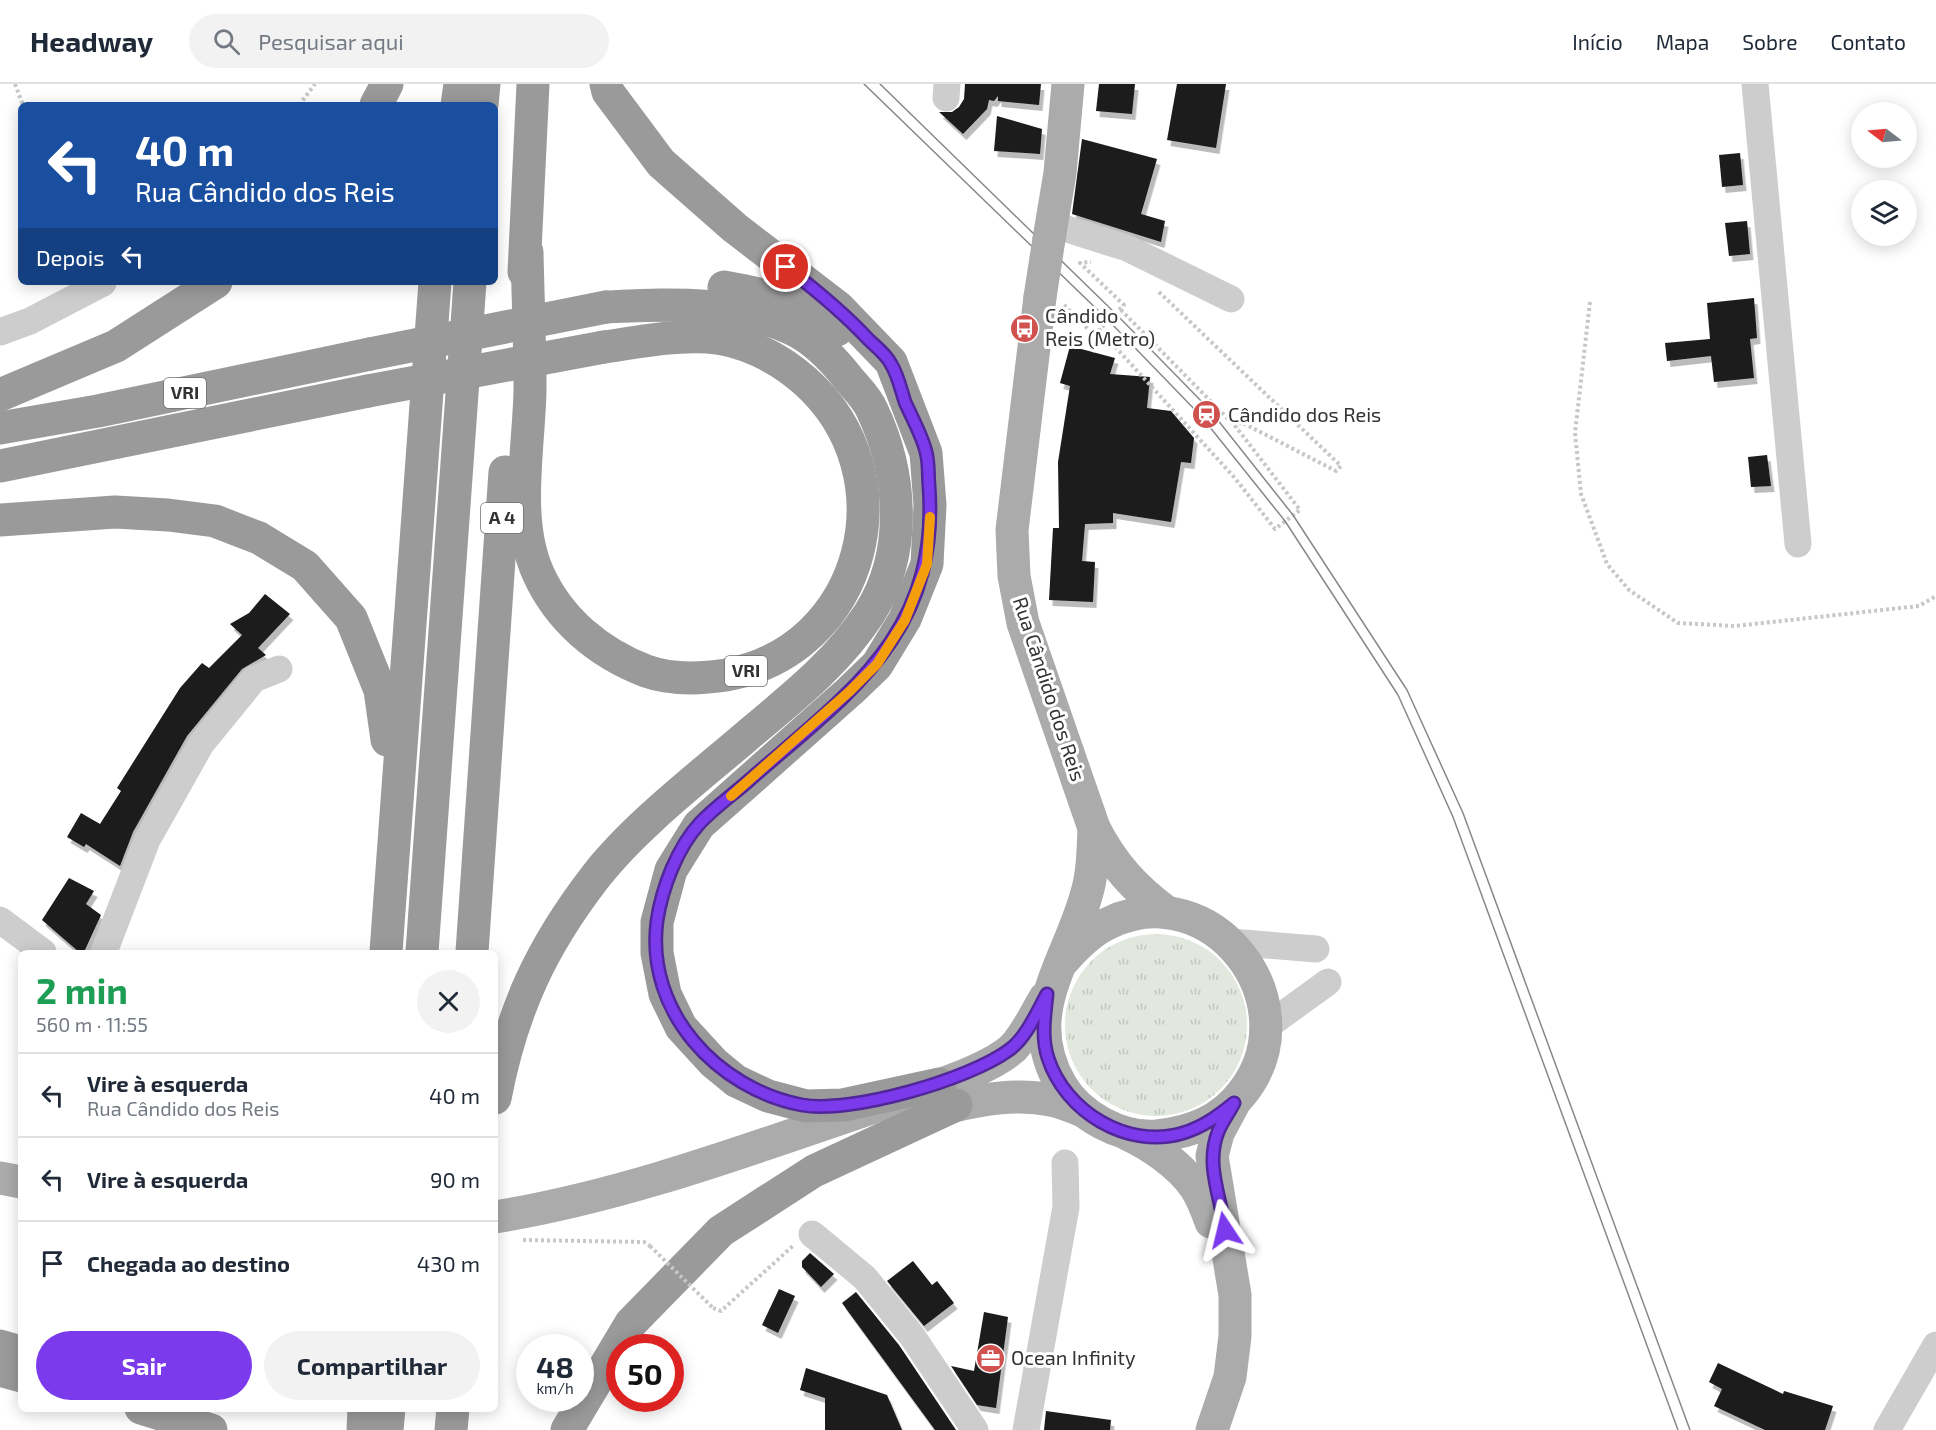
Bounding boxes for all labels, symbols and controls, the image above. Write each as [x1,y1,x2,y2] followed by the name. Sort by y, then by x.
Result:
[189,14,609,68] search box
[30,24,153,58] text: Headway
[210,25,243,58] icon: search
[258,28,404,54] text: Pesquisar aqui
[1572,29,1623,54] text: Início
[1656,29,1709,54] text: Mapa
[1742,29,1797,54] text: Sobre
[1830,29,1906,54] text: Contato
[1851,102,1917,168] north arrow
[1851,102,1917,246] map controls
[135,124,234,174] text: 40 m
[36,126,114,204] icon: left
[135,175,395,207] text: Rua Cândido dos Reis
[1851,180,1917,246] button: layers
[116,240,149,273] icon: left
[760,241,811,292] pin
[36,244,104,270] text: Depois
[769,250,802,283] icon: arrive
[1045,303,1155,350] place label: Cândido Reis (Metro)
[1008,312,1040,344] bus stop icon: Cândido Reis (Metro)
[164,378,206,408] road number: VRI
[1191,399,1223,431] station icon: Cândido dos Reis
[1228,402,1381,426] place label: Cândido dos Reis
[481,503,523,533] road number: A 4
[1009,593,1091,784] street label: Rua Cândido dos Reis
[725,656,767,686] road number: VRI
[36,968,128,1011] text: 2 min
[417,970,480,1033] button: close
[36,1012,148,1036] text: 560 m · 11:55
[87,1070,248,1096] text: Vire à esquerda
[36,1079,69,1112] icon: left
[429,1082,480,1108] text: 40 m
[87,1096,279,1120] text: Rua Cândido dos Reis
[36,1163,69,1196] icon: left
[87,1166,248,1192] text: Vire à esquerda
[430,1166,480,1192] text: 90 m
[1193,1198,1257,1262] position arrow
[36,1247,69,1280] icon: arrive
[87,1250,290,1276] text: Chegada ao destino
[417,1250,480,1276] text: 430 m
[36,1331,252,1400] button: Sair
[264,1331,480,1400] button: Compartilhar
[606,1334,684,1412] speed limit sign: 50
[974,1342,1006,1374] office icon: Ocean Infinity
[1011,1345,1136,1369] place label: Ocean Infinity
[536,1348,574,1384] text: 48
[536,1379,574,1397] text: km/h

